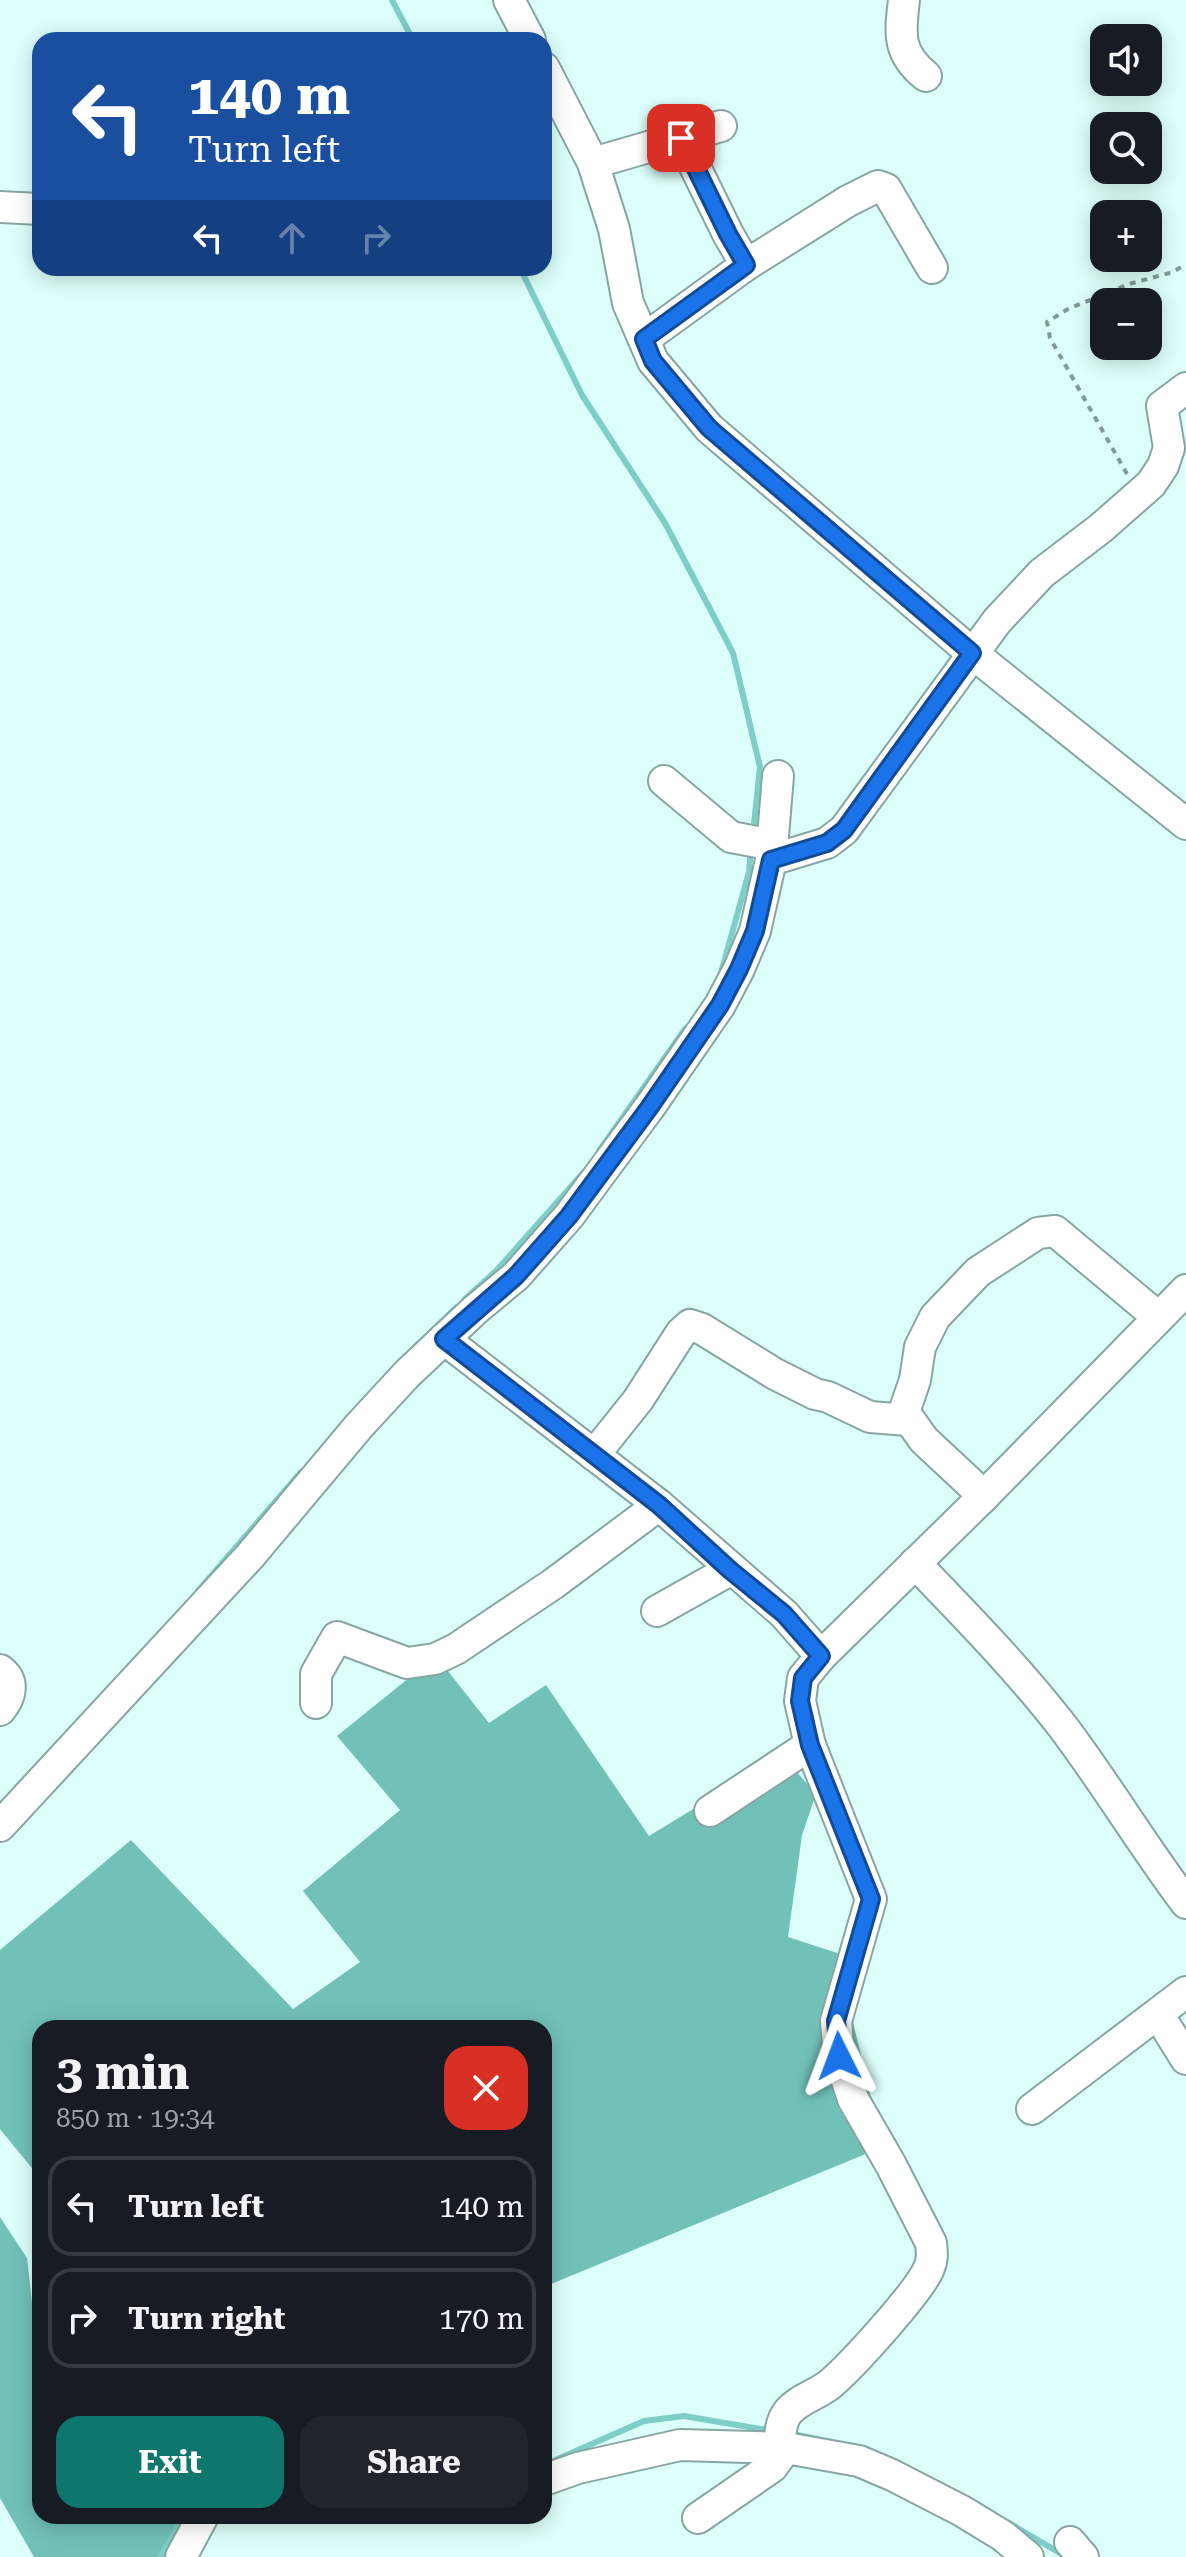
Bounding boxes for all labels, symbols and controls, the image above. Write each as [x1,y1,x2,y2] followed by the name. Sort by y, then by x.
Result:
[1090,24,1162,360] map controls
[1090,24,1162,96] button: sound
[188,62,350,128] text: 140 m
[56,64,160,168] icon: left
[647,104,715,172] pin
[1090,112,1162,184] button: search
[659,116,703,160] icon: arrive
[188,129,340,171] text: Turn left
[1090,200,1162,272] button: +
[186,216,230,260] icon: left
[270,216,314,260] icon: ahead
[354,216,398,260] icon: right
[1090,288,1162,360] button: −
[797,2014,881,2098] position arrow
[56,2045,189,2101] text: 3 min
[444,2046,528,2130] button: close
[56,2103,215,2133] text: 850 m · 19:34
[60,2184,104,2228] icon: left
[128,2189,264,2224] text: Turn left
[439,2189,524,2224] text: 140 m
[60,2296,104,2340] icon: right
[128,2301,285,2336] text: Turn right
[439,2301,524,2336] text: 170 m
[56,2416,284,2508] button: Exit
[300,2416,528,2508] button: Share

